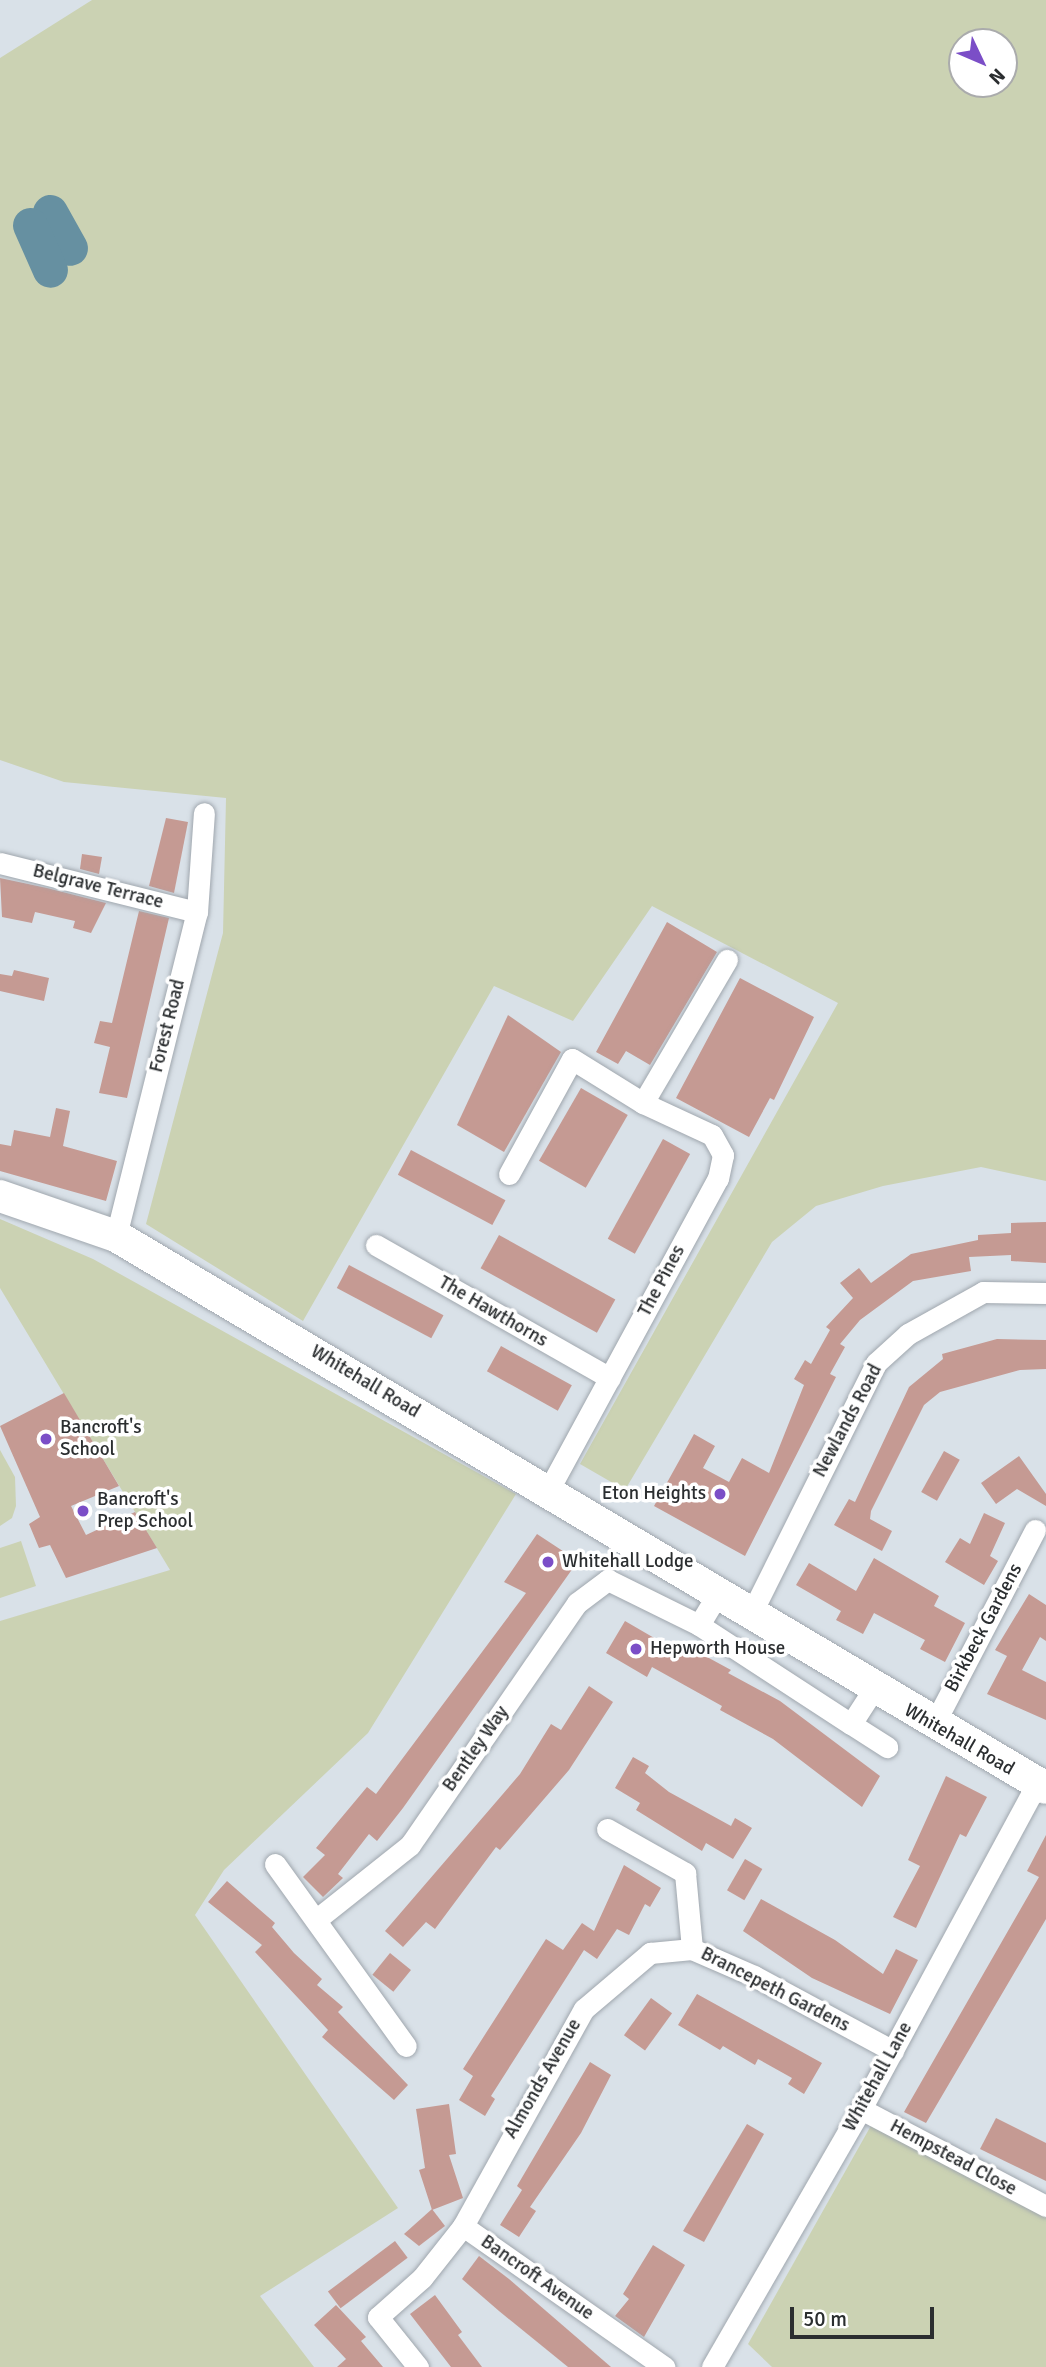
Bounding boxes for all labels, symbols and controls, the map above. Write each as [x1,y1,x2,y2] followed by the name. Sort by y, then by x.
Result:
[948,28,1018,98] north arrow
[983,63,1010,89] text: N
[30,860,166,914] street label: Belgrave Terrace
[145,977,191,1075] street label: Forest Road
[634,1241,690,1321] street label: The Pines
[434,1272,552,1352] street label: The Hawthorns
[306,1340,424,1424] street label: Whitehall Road
[809,1361,887,1481] street label: Newlands Road
[60,1417,141,1461] place label: Bancroft's School
[38,1431,54,1447] marker: Bancroft's School
[602,1483,706,1505] place label: Eton Heights
[712,1486,728,1502] marker: Eton Heights
[97,1489,193,1533] place label: Bancroft's Prep School
[75,1503,91,1519] marker: Bancroft's Prep School
[562,1551,694,1573] place label: Whitehall Lodge
[540,1554,556,1570] marker: Whitehall Lodge
[941,1560,1027,1696] street label: Birkbeck Gardens
[650,1638,785,1660] place label: Hepworth House
[628,1641,644,1657] marker: Hepworth House
[900,1699,1018,1781] street label: Whitehall Road
[438,1702,514,1796] street label: Bentley Way
[697,1943,853,2037] street label: Brancepeth Gardens
[500,2015,586,2143] street label: Almonds Avenue
[838,2018,918,2136] street label: Whitehall Lane
[886,2115,1020,2201] street label: Hempstead Close
[476,2231,598,2325] street label: Bancroft Avenue
[794,2294,937,2338] scale bar
[803,2306,847,2332] text: 50 m

